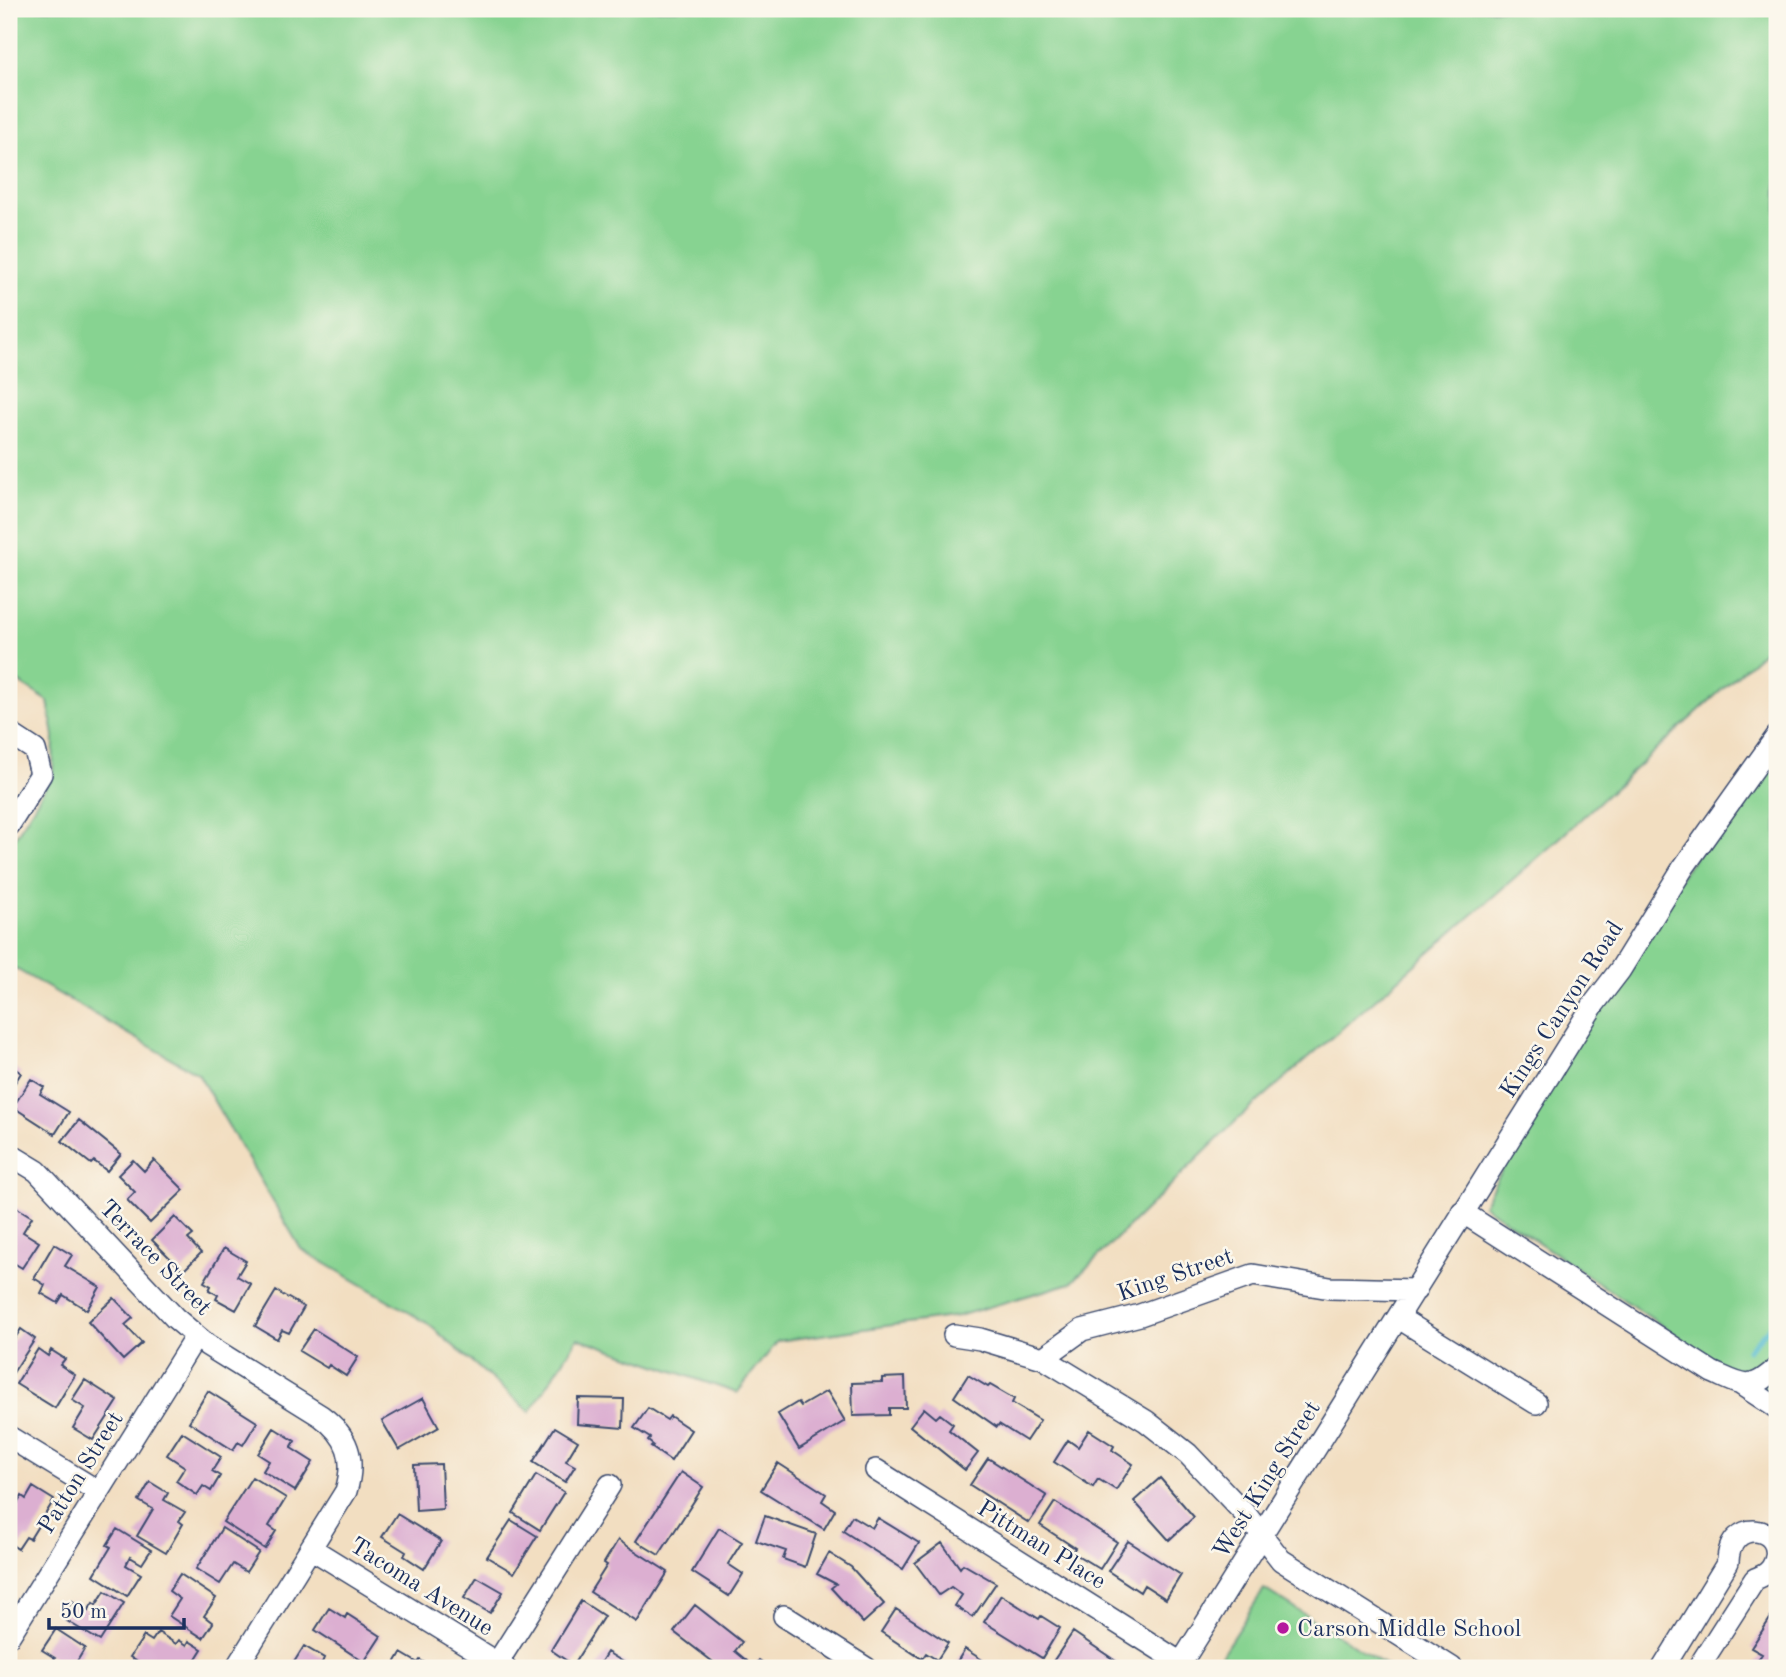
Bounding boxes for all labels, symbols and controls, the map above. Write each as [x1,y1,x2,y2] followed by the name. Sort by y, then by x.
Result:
[1497,918,1629,1103] street label: Kings Canyon Road
[94,1196,215,1321] street label: Terrace Street
[1115,1245,1237,1307] street label: King Street
[1210,1397,1326,1563] street label: West King Street
[35,1408,129,1538] street label: Patton Street
[973,1497,1109,1595] street label: Pittman Place
[345,1534,497,1641] street label: Tacoma Avenue
[49,1586,184,1630] scale bar
[60,1602,107,1623] text: 50 m
[1297,1618,1521,1642] place label: Carson Middle School
[1275,1620,1291,1636] marker: Carson Middle School

